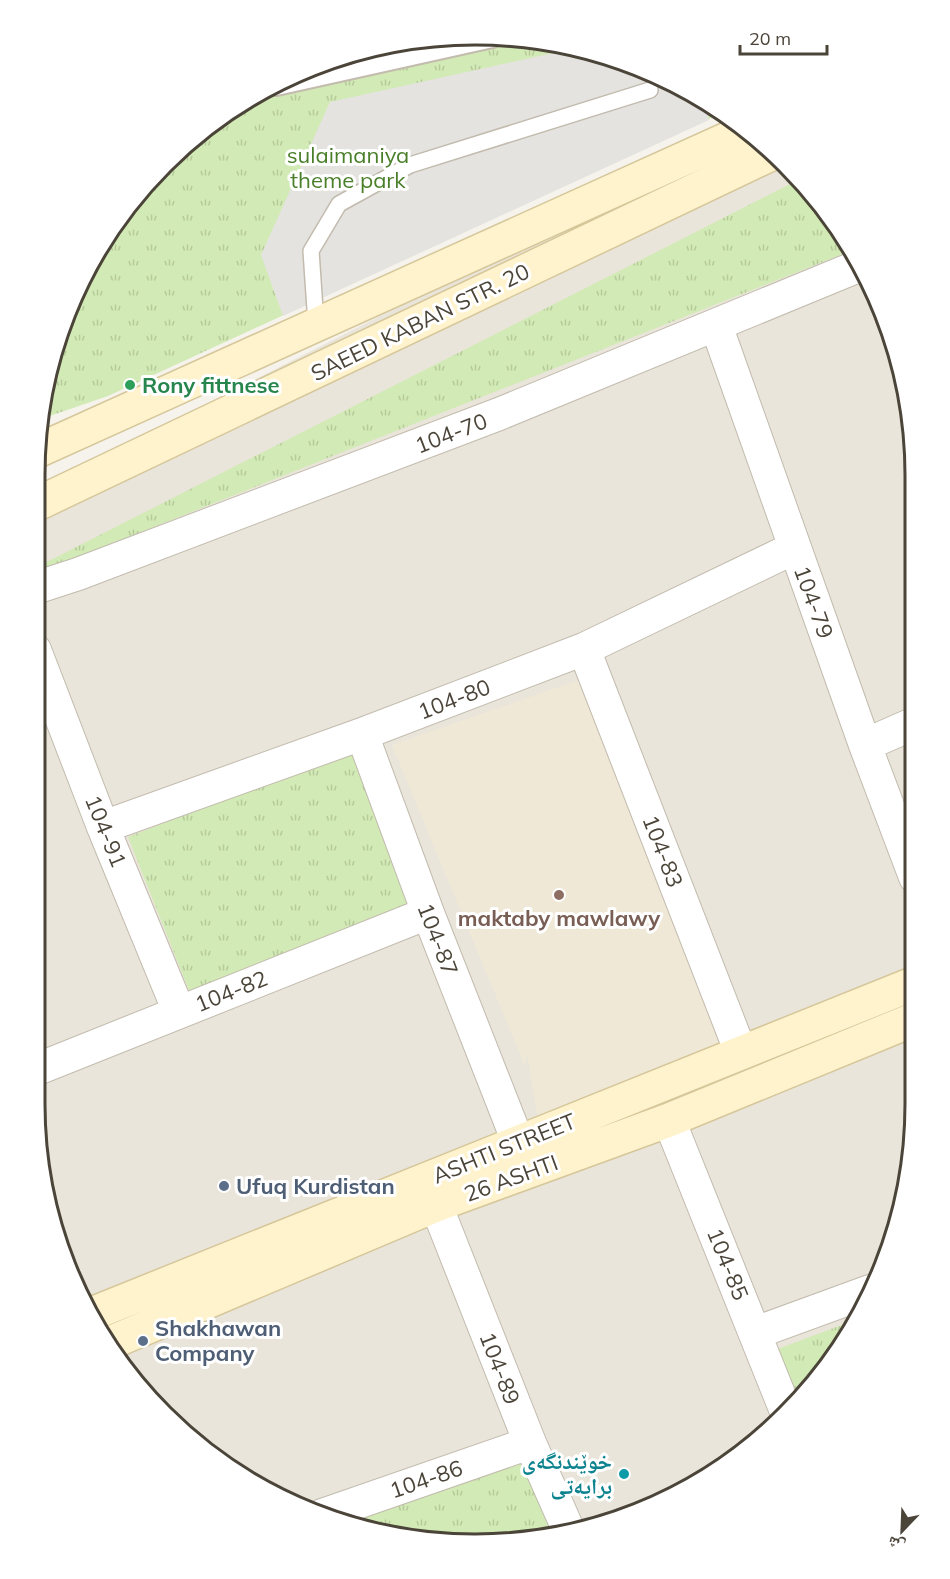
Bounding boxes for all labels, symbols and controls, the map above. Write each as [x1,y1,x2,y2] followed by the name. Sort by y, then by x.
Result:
[740,18,827,56] scale bar
[749,27,791,50] text: 20 m
[287,141,409,194] park label: sulaimaniya theme park
[306,257,534,387] street label: SAEED KABAN STR. 20
[142,371,280,399] place label: Rony fittnese
[123,378,137,392] marker: Rony fittnese
[411,406,491,460] street label: 104-70
[788,562,840,642] street label: 104-79
[414,672,494,726] street label: 104-80
[79,791,133,871] street label: 104-91
[636,811,690,891] street label: 104-83
[552,888,566,902] marker: maktaby mawlawy
[411,899,465,979] street label: 104-87
[458,904,660,932] place label: maktaby mawlawy
[191,964,271,1018] street label: 104-82
[428,1107,580,1189] street label: ASHTI STREET
[460,1148,562,1208] street label: 26 ASHTI
[236,1172,395,1200] place label: Ufuq Kurdistan
[217,1179,231,1193] marker: Ufuq Kurdistan
[701,1224,755,1304] street label: 104-85
[155,1314,281,1367] place label: Shakhawan Company
[473,1328,527,1408] street label: 104-89
[136,1334,150,1348] marker: Shakhawan Company
[522,1447,612,1500] place label: خوێندنگەی برایەتی
[386,1453,466,1505] street label: 104-86
[617,1467,631,1481] marker: خوێندنگەی برایەتی
[872,1501,932,1561] north arrow
[884,1532,908,1557] text: ش

